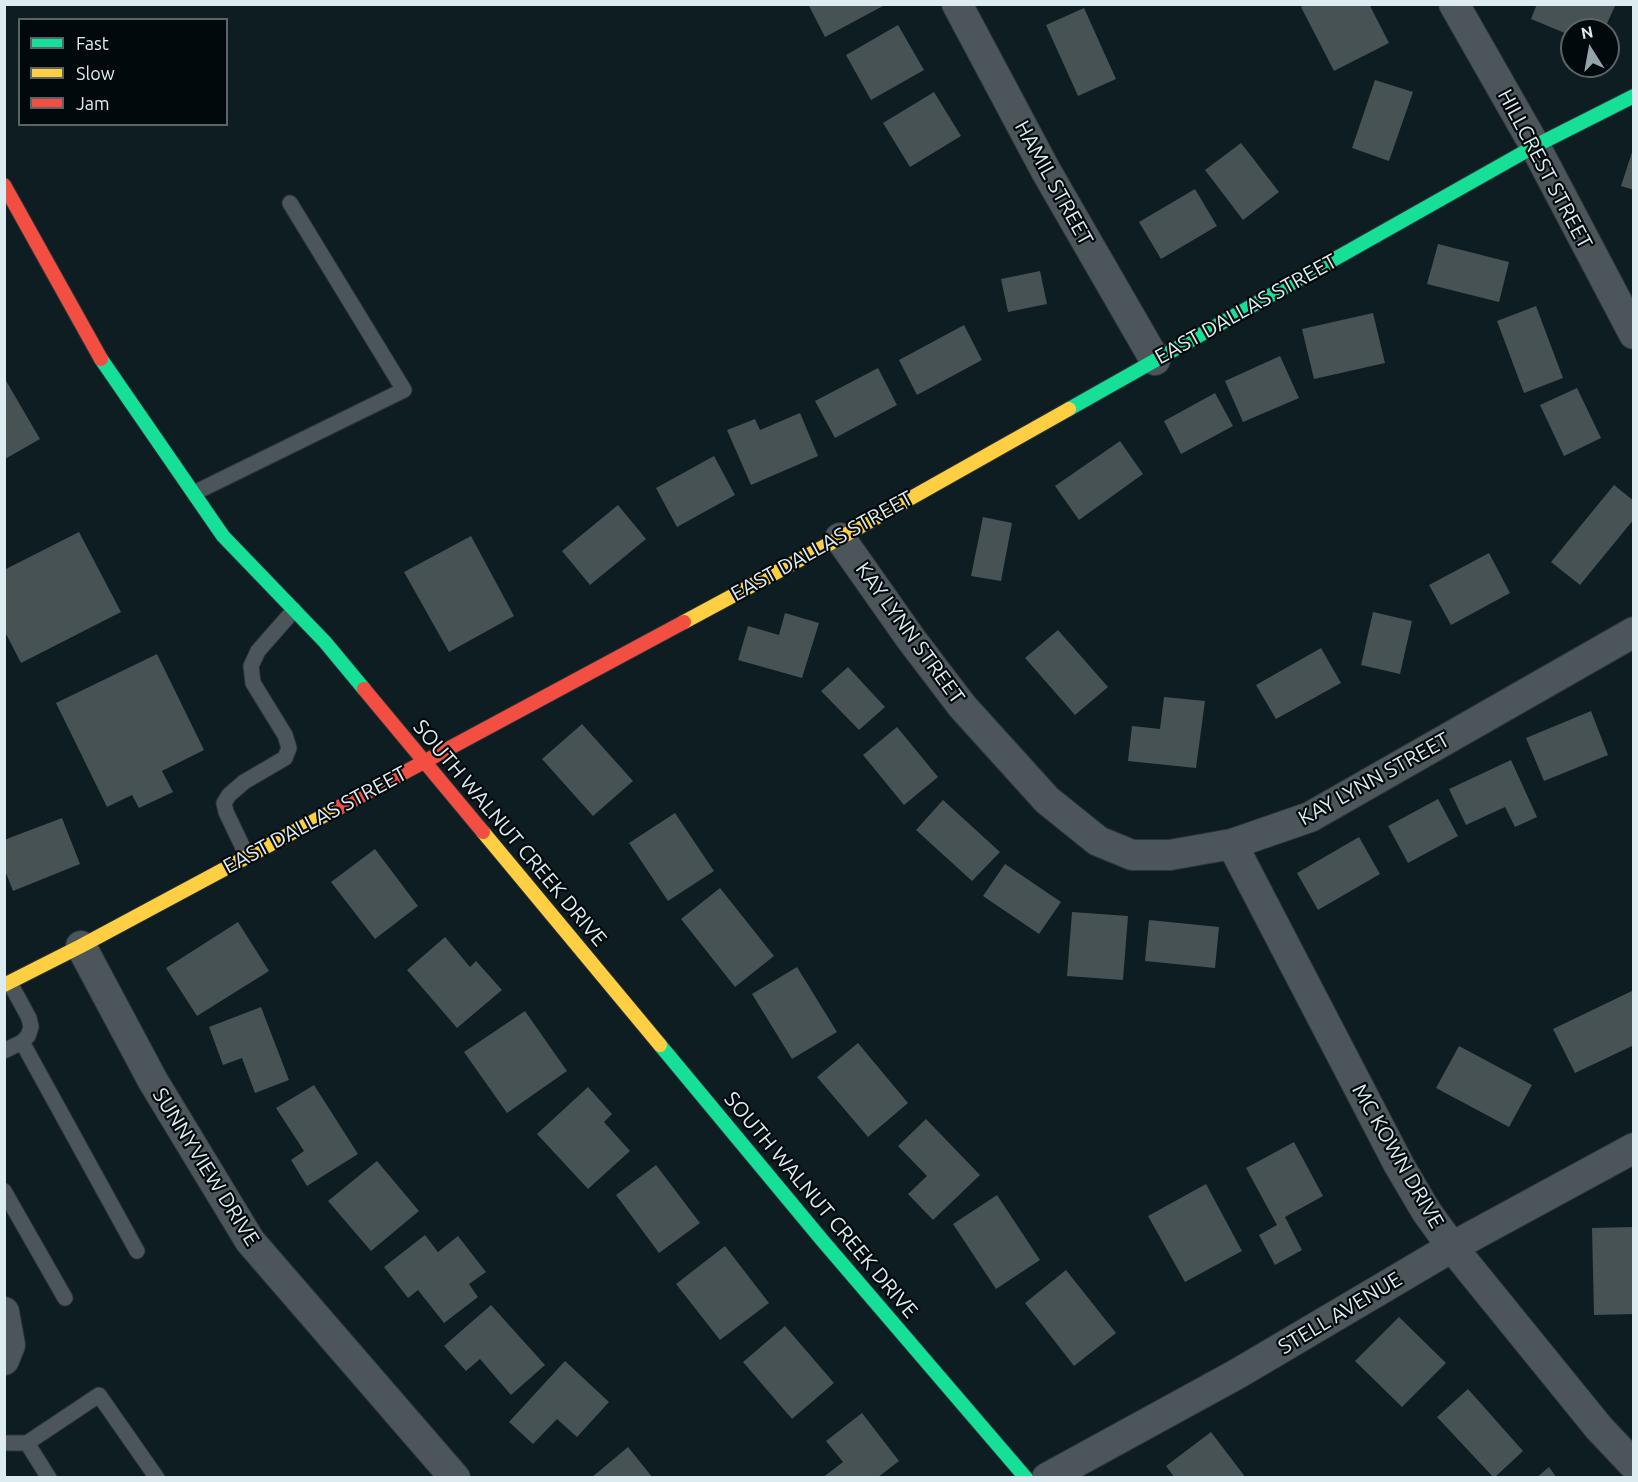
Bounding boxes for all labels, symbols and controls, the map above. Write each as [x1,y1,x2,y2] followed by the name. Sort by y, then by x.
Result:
[18,18,228,126] legend
[1560,18,1620,78] north arrow
[1579,22,1595,42] text: N
[76,33,109,53] text: Fast
[76,63,115,83] text: Slow
[1492,85,1598,253] street label: HILLCREST STREET
[76,93,110,113] text: Jam
[1009,116,1099,250] street label: HAMIL STREET
[1150,248,1342,370] street label: EAST DALLAS STREET
[726,485,918,607] street label: EAST DALLAS STREET
[850,557,970,709] street label: KAY LYNN STREET
[408,715,612,951] street label: SOUTH WALNUT CREEK DRIVE
[1294,727,1454,831] street label: KAY LYNN STREET
[219,761,411,879] street label: EAST DALLAS STREET
[1347,1080,1449,1232] street label: MC KOWN DRIVE
[147,1083,265,1251] street label: SUNNYVIEW DRIVE
[719,1087,923,1323] street label: SOUTH WALNUT CREEK DRIVE
[1274,1266,1406,1360] street label: STELL AVENUE

